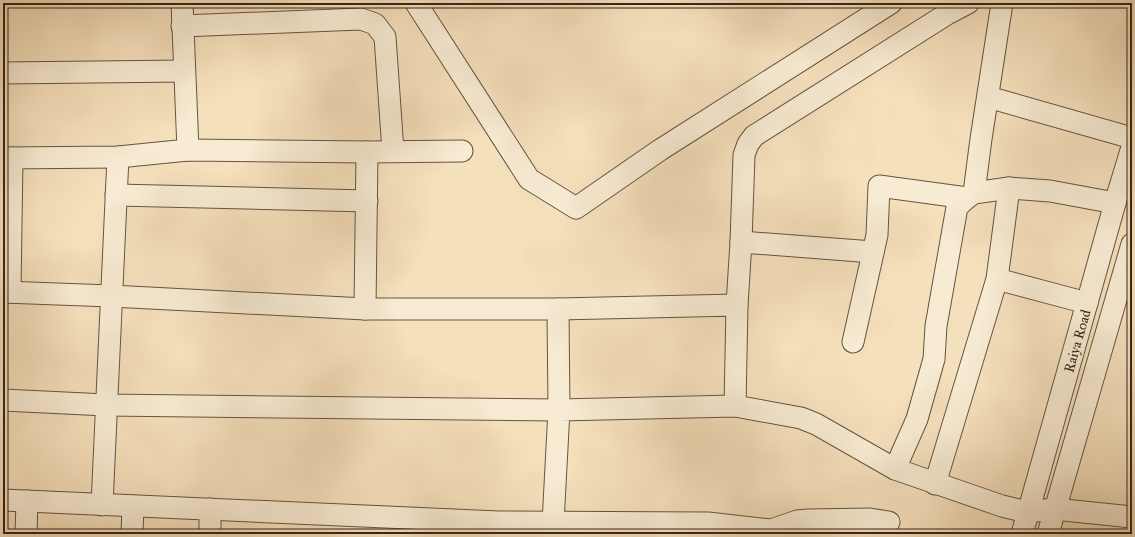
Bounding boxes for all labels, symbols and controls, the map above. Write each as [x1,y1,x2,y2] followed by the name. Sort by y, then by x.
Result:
[1060,308,1095,375] street label: Raiya Road

